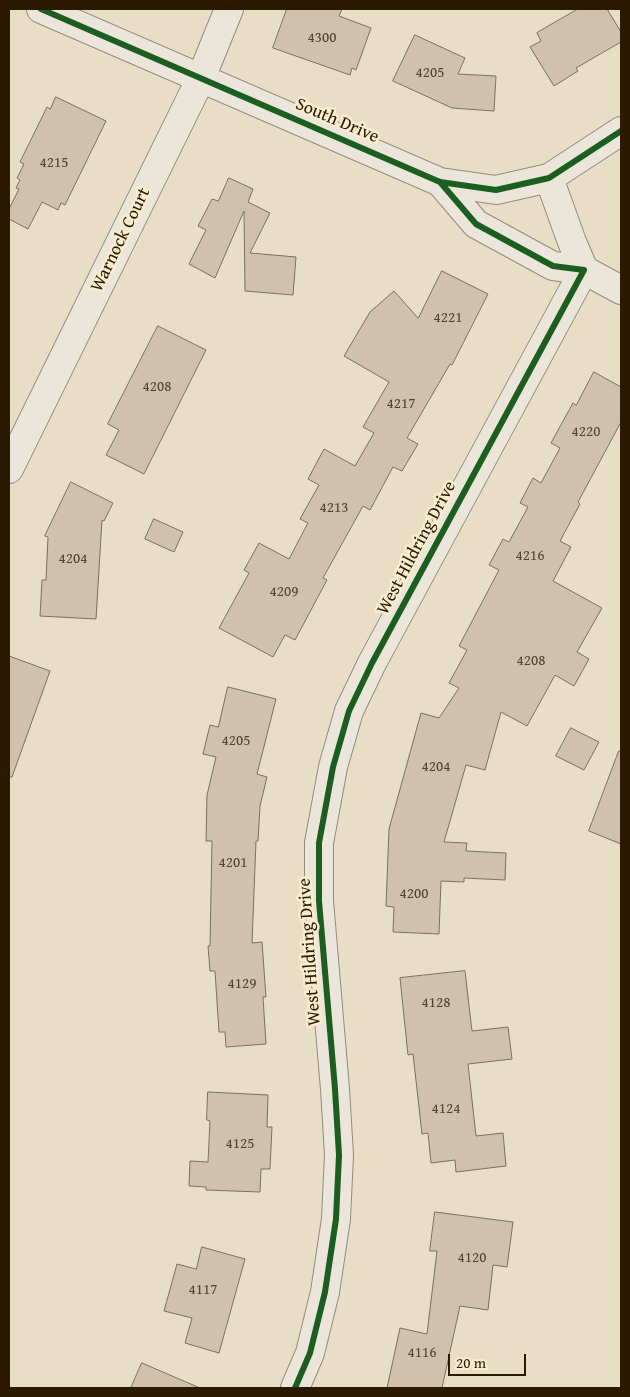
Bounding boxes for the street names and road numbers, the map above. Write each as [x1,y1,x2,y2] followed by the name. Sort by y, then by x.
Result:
[292,94,382,148] street label: South Drive
[87,184,155,296] street label: Warnock Court
[373,478,461,618] street label: West Hildring Drive
[294,877,326,1027] street label: West Hildring Drive

